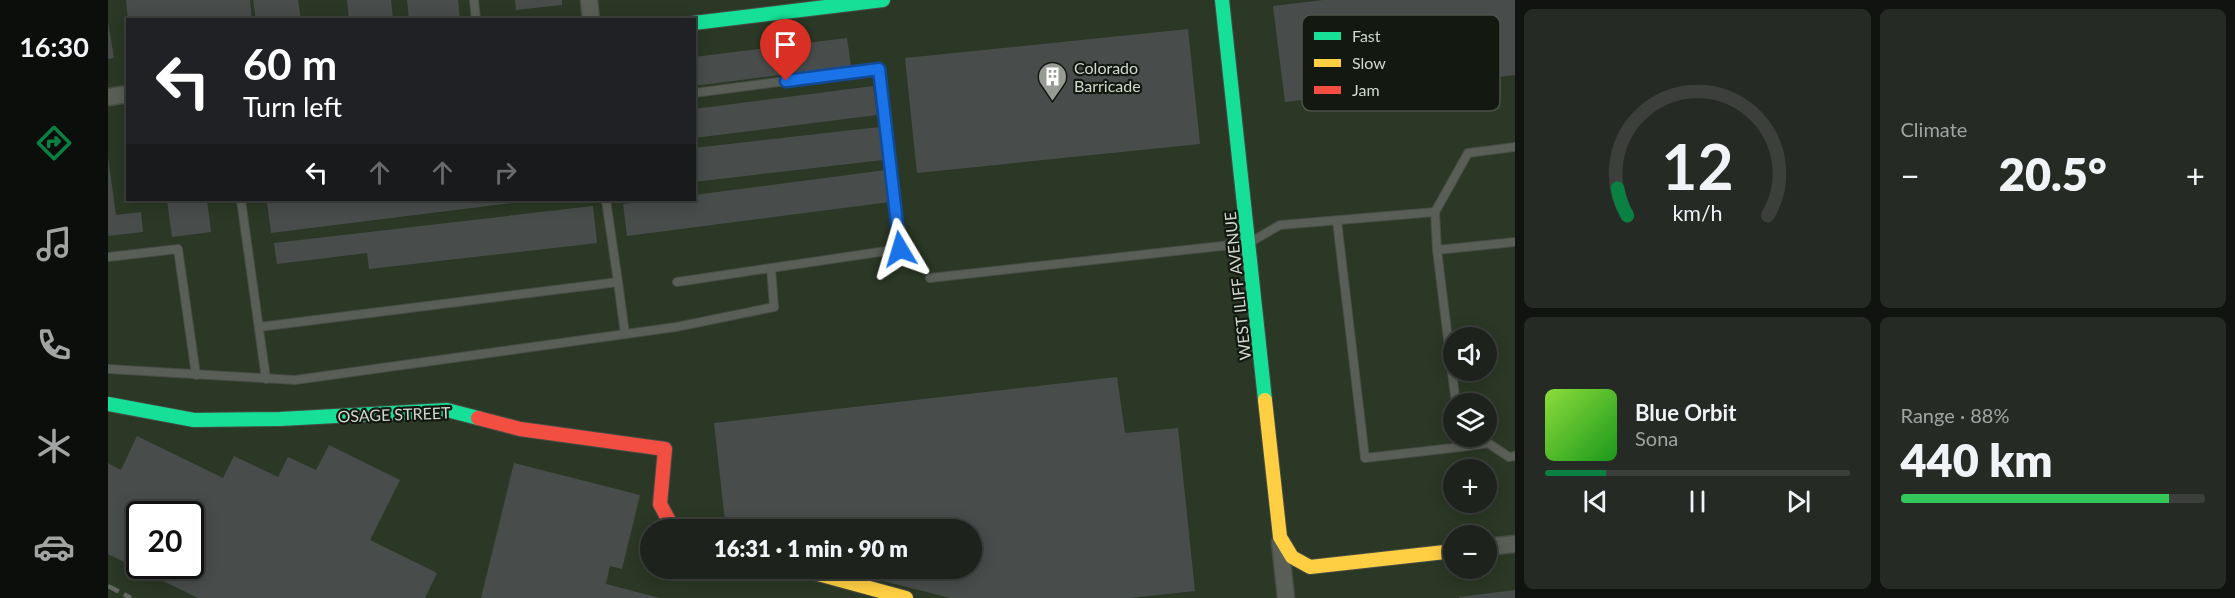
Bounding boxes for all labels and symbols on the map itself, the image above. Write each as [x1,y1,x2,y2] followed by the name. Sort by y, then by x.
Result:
[1302,15,1500,111] legend
[760,19,811,81] pin
[1352,26,1381,45] text: Fast
[1352,53,1386,72] text: Slow
[1074,58,1141,95] place label: Colorado Barricade
[1037,60,1069,102] building icon: Colorado Barricade
[1352,80,1380,99] text: Jam
[1220,211,1254,361] street label: WEST ILIFF AVENUE
[868,217,932,281] position arrow
[337,403,451,425] street label: OSAGE STREET
[126,501,204,579] speed limit sign: 20

